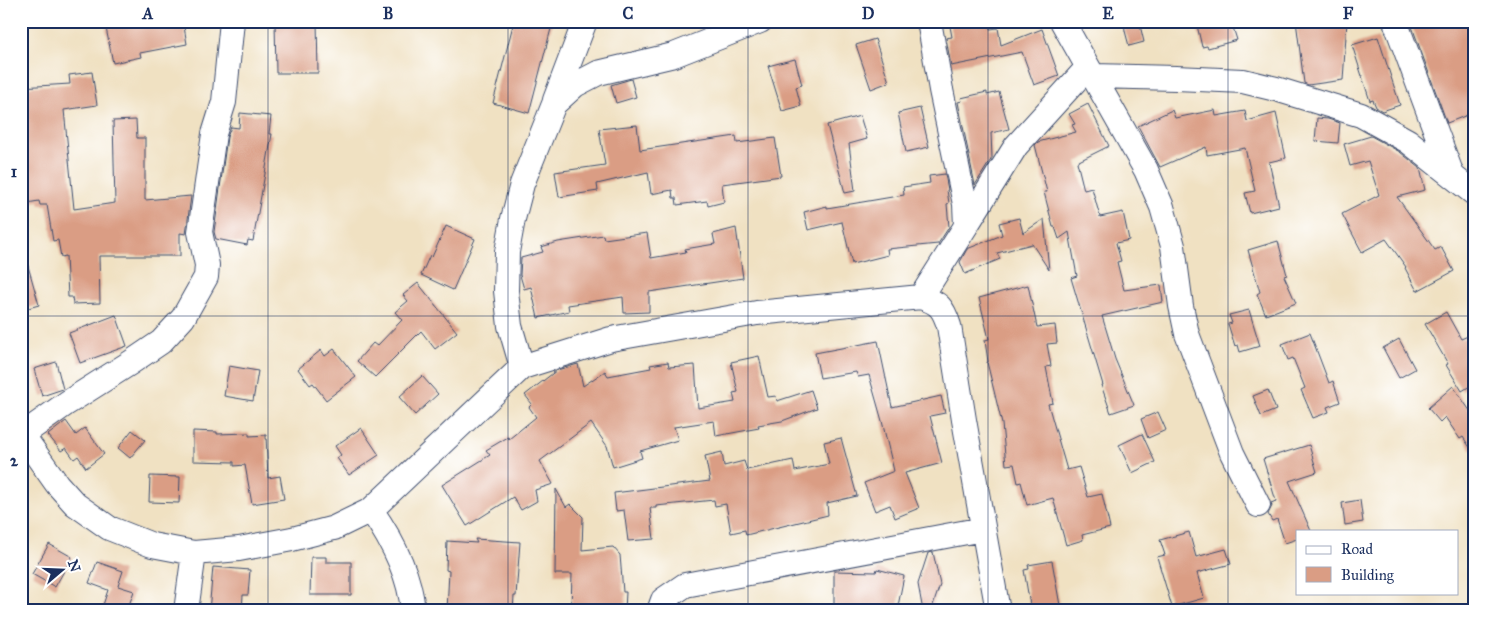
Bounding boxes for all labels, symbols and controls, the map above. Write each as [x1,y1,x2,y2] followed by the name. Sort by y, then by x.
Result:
[142,4,154,23] text: A
[383,4,393,23] text: B
[623,4,634,23] text: C
[862,4,875,23] text: D
[1102,4,1114,23] text: E
[1343,4,1354,23] text: F
[11,162,18,181] text: 1
[10,451,19,470] text: 2
[1296,530,1458,594] legend
[1341,540,1373,558] text: Road
[38,544,88,594] north arrow
[64,558,84,574] text: N
[1341,566,1395,584] text: Building

